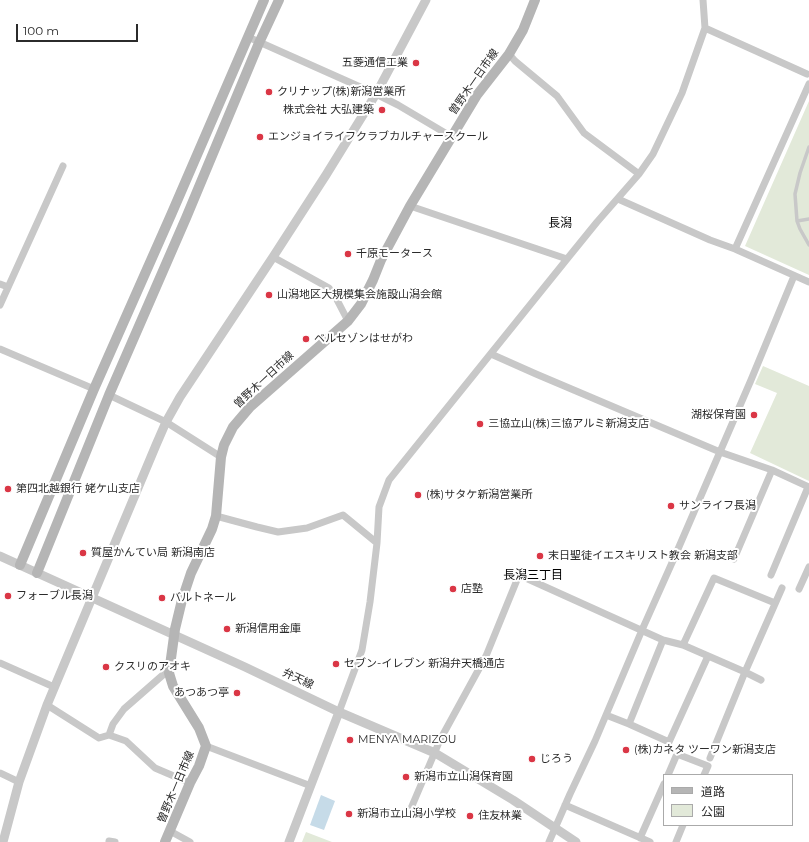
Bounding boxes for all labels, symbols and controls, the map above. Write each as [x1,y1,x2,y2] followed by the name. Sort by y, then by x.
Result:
[18,16,140,42] scale bar
[23,23,59,38] text: 100 m
[447,47,501,117] street label: 曽野木一日市線
[342,56,408,70] place label: 五菱通信工業
[411,58,421,68] marker: 五菱通信工業
[277,85,405,99] place label: クリナップ(株)新潟営業所
[264,87,274,97] marker: クリナップ(株)新潟営業所
[283,103,374,117] place label: 株式会社 大弘建築
[377,105,387,115] marker: 株式会社 大弘建築
[268,130,488,144] place label: エンジョイライフクラブカルチャースクール
[255,132,265,142] marker: エンジョイライフクラブカルチャースクール
[548,216,572,230] district label: 長潟
[356,247,433,261] place label: 千原モータース
[343,249,353,259] marker: 千原モータース
[277,288,442,302] place label: 山潟地区大規模集会施設山潟会館
[264,290,274,300] marker: 山潟地区大規模集会施設山潟会館
[314,332,413,346] place label: ベルセゾンはせがわ
[301,334,311,344] marker: ベルセゾンはせがわ
[231,349,297,411] street label: 曽野木一日市線
[691,408,746,422] place label: 湖桜保育園
[749,410,759,420] marker: 湖桜保育園
[488,417,649,431] place label: 三協立山(株)三協アルミ新潟支店
[475,419,485,429] marker: 三協立山(株)三協アルミ新潟支店
[16,482,140,496] place label: 第四北越銀行 姥ケ山支店
[3,484,13,494] marker: 第四北越銀行 姥ケ山支店
[426,488,532,502] place label: (株)サタケ新潟営業所
[413,490,423,500] marker: (株)サタケ新潟営業所
[679,499,756,513] place label: サンライフ長潟
[666,501,676,511] marker: サンライフ長潟
[91,546,215,560] place label: 質屋かんてい局 新潟南店
[78,548,88,558] marker: 質屋かんてい局 新潟南店
[548,549,738,563] place label: 末日聖徒イエスキリスト教会 新潟支部
[535,551,545,561] marker: 末日聖徒イエスキリスト教会 新潟支部
[503,568,563,582] district label: 長潟三丁目
[461,582,483,596] place label: 店塾
[448,584,458,594] marker: 店塾
[16,589,93,603] place label: フォーブル長潟
[3,591,13,601] marker: フォーブル長潟
[170,591,236,605] place label: バルトネール
[157,593,167,603] marker: バルトネール
[235,622,301,636] place label: 新潟信用金庫
[222,624,232,634] marker: 新潟信用金庫
[344,657,505,671] place label: セブン-イレブン 新潟弁天橋通店
[331,659,341,669] marker: セブン-イレブン 新潟弁天橋通店
[114,660,191,674] place label: クスリのアオキ
[101,662,111,672] marker: クスリのアオキ
[280,666,316,692] street label: 弁天線
[174,686,229,700] place label: あつあつ亭
[232,688,242,698] marker: あつあつ亭
[358,733,457,747] place label: MENYA MARIZOU
[345,735,355,745] marker: MENYA MARIZOU
[634,743,776,757] place label: (株)カネタ ツーワン新潟支店
[621,745,631,755] marker: (株)カネタ ツーワン新潟支店
[155,749,197,825] street label: 曽野木一日市線
[540,752,573,766] place label: じろう
[527,754,537,764] marker: じろう
[414,770,513,784] place label: 新潟市立山潟保育園
[401,772,411,782] marker: 新潟市立山潟保育園
[663,774,793,826] legend
[701,784,725,799] text: 道路
[701,804,725,819] text: 公園
[357,807,456,821] place label: 新潟市立山潟小学校
[344,809,354,819] marker: 新潟市立山潟小学校
[478,809,522,823] place label: 住友林業
[465,811,475,821] marker: 住友林業

